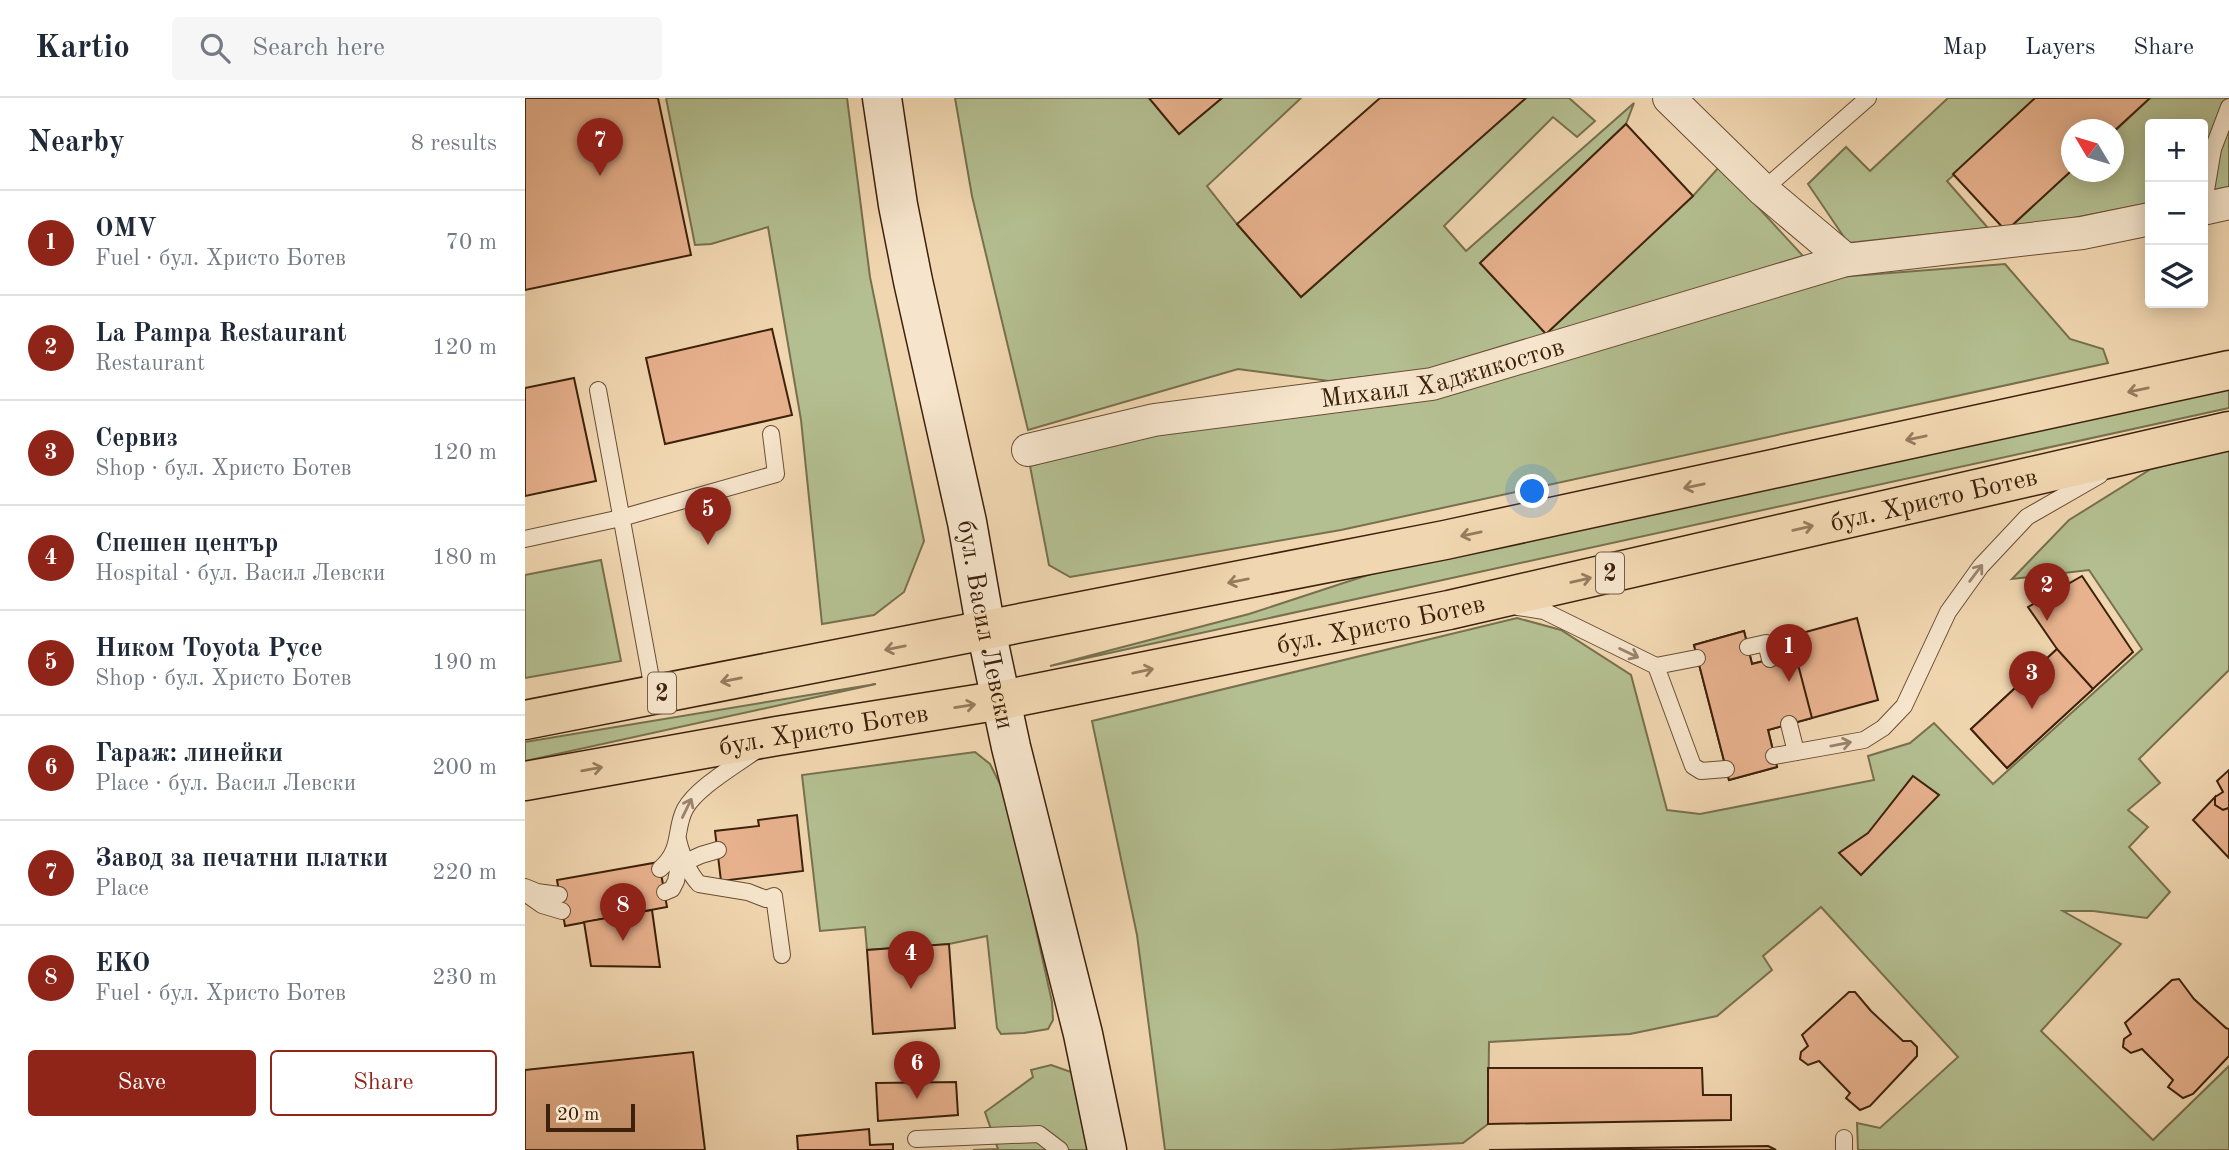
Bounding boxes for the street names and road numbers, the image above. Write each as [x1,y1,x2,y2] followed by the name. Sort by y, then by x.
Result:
[1319,334,1567,413] street label: Михаил Хаджикостов
[1828,464,2040,537] street label: бул. Христо Ботев
[952,518,1018,732] street label: бул. Васил Левски
[1596,552,1624,594] road number: 2
[1275,591,1488,659] street label: бул. Христо Ботев
[648,672,676,714] road number: 2
[717,701,930,761] street label: бул. Христо Ботев

